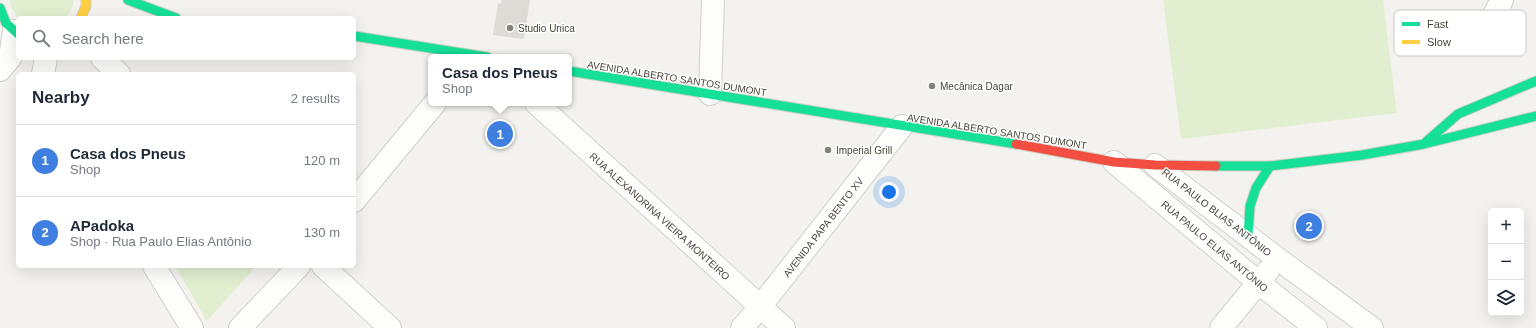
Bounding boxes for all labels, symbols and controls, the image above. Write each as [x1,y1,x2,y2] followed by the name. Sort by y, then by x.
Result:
[1394,10,1526,56] legend
[16,16,356,60] search box
[1427,18,1448,30] text: Fast
[505,23,515,33] marker: Studio Unica
[518,23,575,34] place label: Studio Unica
[30,27,52,49] icon: search
[62,30,144,47] text: Search here
[1427,36,1451,48] text: Slow
[428,54,572,106] popup
[586,59,767,98] street label: AVENIDA ALBERTO SANTOS DUMONT
[442,64,558,81] text: Casa dos Pneus
[442,81,472,96] text: Shop
[927,81,937,91] marker: Mecânica Dagar
[940,81,1013,92] place label: Mecânica Dagar
[32,88,90,107] text: Nearby
[291,91,340,106] text: 2 results
[906,112,1087,151] street label: AVENIDA ALBERTO SANTOS DUMONT
[487,119,513,149] pin: 1
[70,145,186,162] text: Casa dos Pneus
[823,145,833,155] marker: Imperial Grill
[836,145,892,156] place label: Imperial Grill
[587,151,732,282] street label: RUA ALEXANDRINA VIEIRA MONTEIRO
[41,153,49,168] text: 1
[304,153,340,168] text: 120 m
[70,162,100,177] text: Shop
[1160,166,1274,259] street label: RUA PAULO BLIAS ANTÔNIO
[781,175,866,279] street label: AVENIDA PAPA BENTO XV
[879,182,899,202] your location
[1159,198,1271,294] street label: RUA PAULO ELIAS ANTÔNIO
[1488,208,1524,316] map controls
[1488,208,1524,244] button: +
[1296,211,1322,241] pin: 2
[70,217,134,234] text: APadoka
[41,225,49,240] text: 2
[304,225,340,240] text: 130 m
[70,234,251,249] text: Shop · Rua Paulo Elias Antônio
[1488,244,1524,280] button: −
[1488,280,1524,316] button: layers

